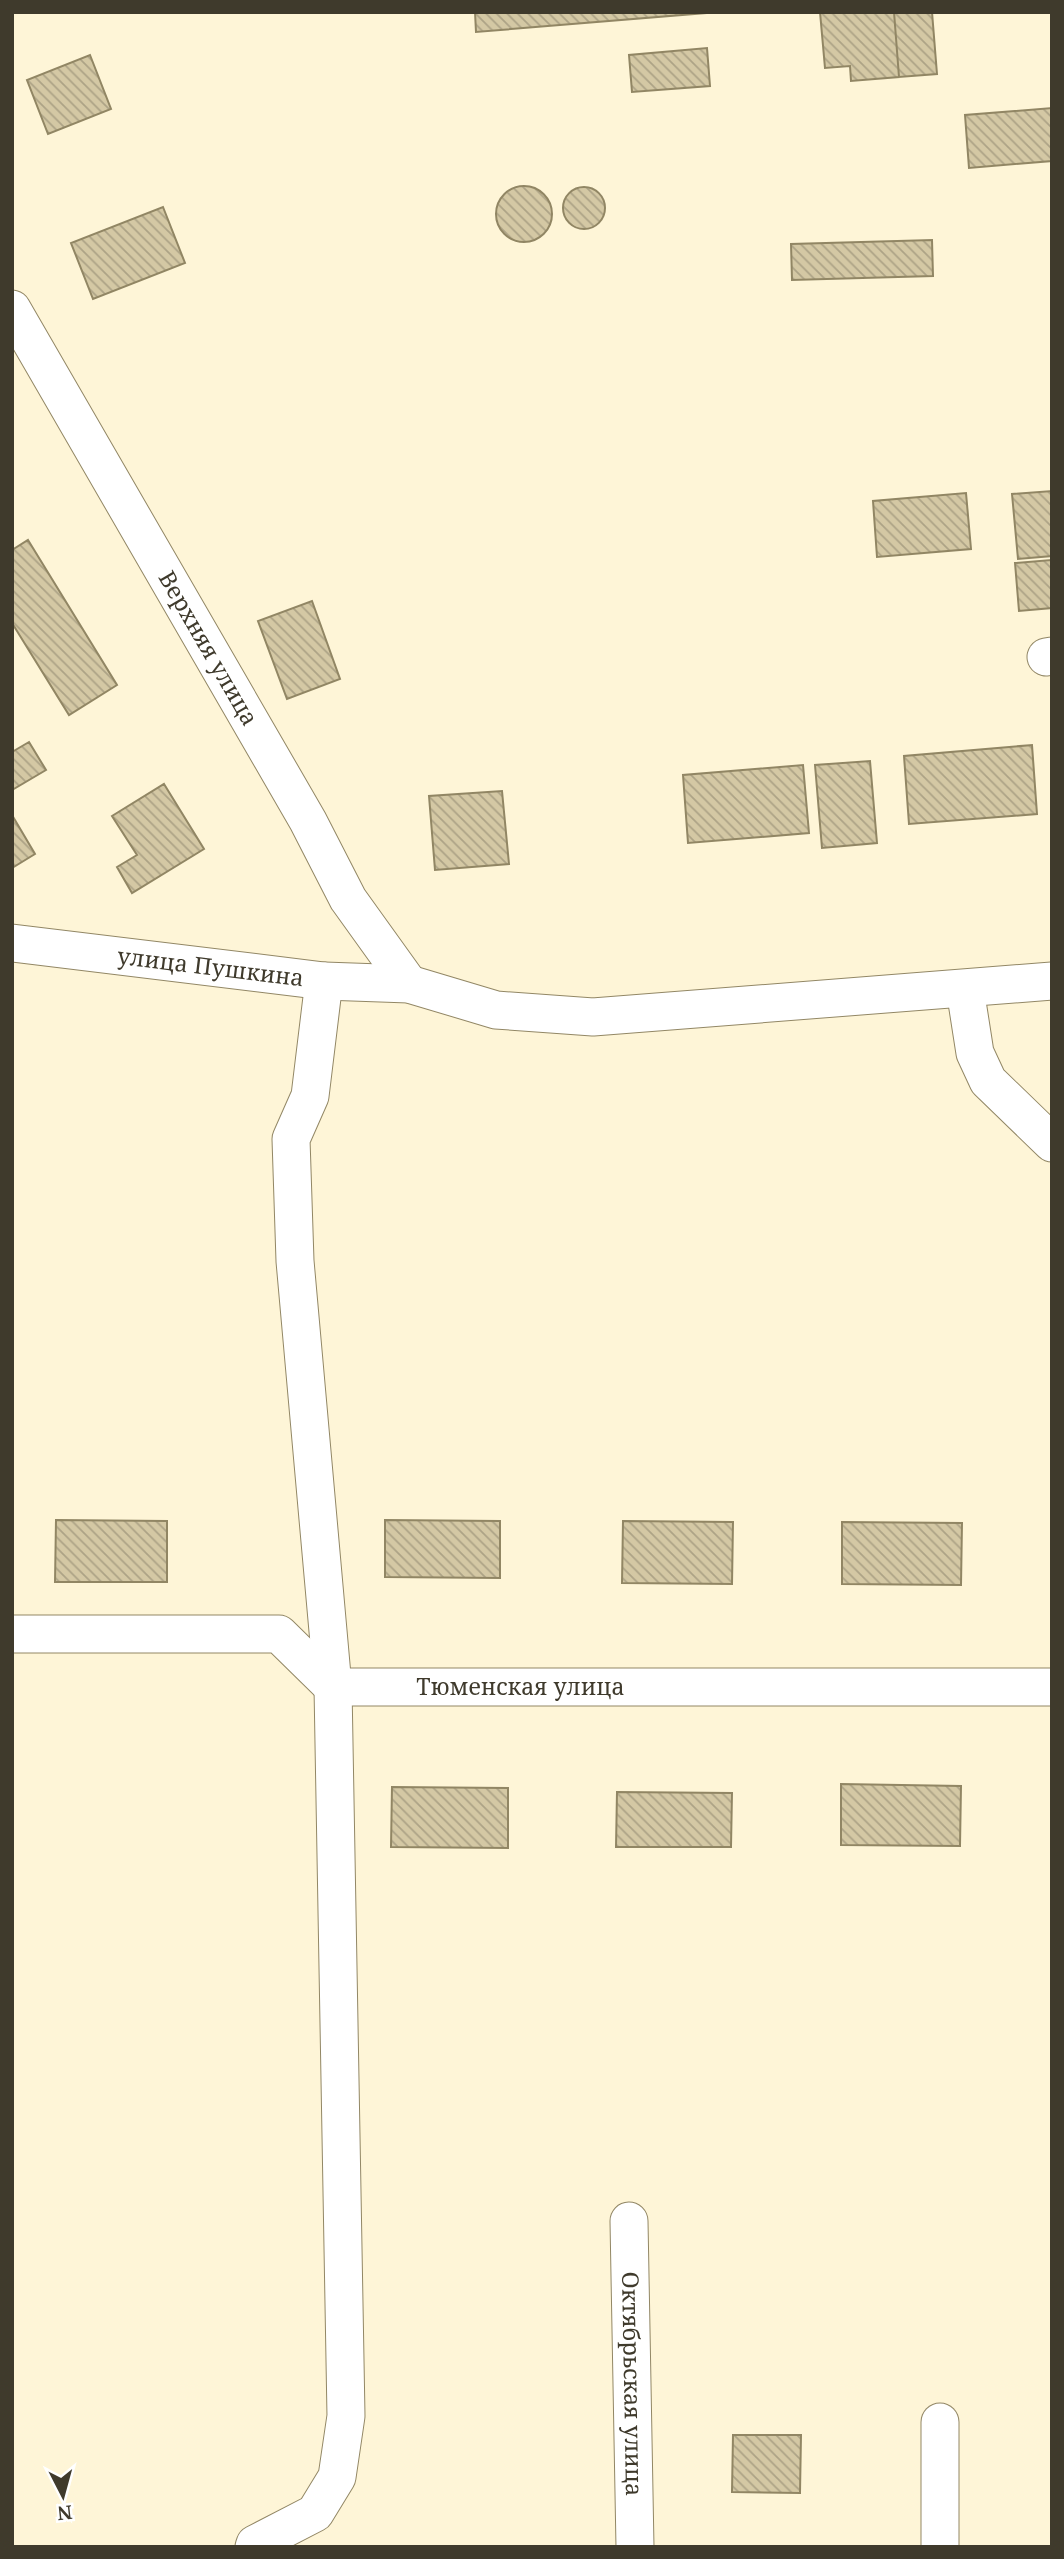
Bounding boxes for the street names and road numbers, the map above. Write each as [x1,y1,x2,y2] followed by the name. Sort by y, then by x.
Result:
[152,565,266,731] street label: Верхняя улица
[116,939,306,993] street label: улица Пушкина
[416,1670,625,1702] street label: Тюменская улица
[615,2271,651,2497] street label: Октябрьская улица

